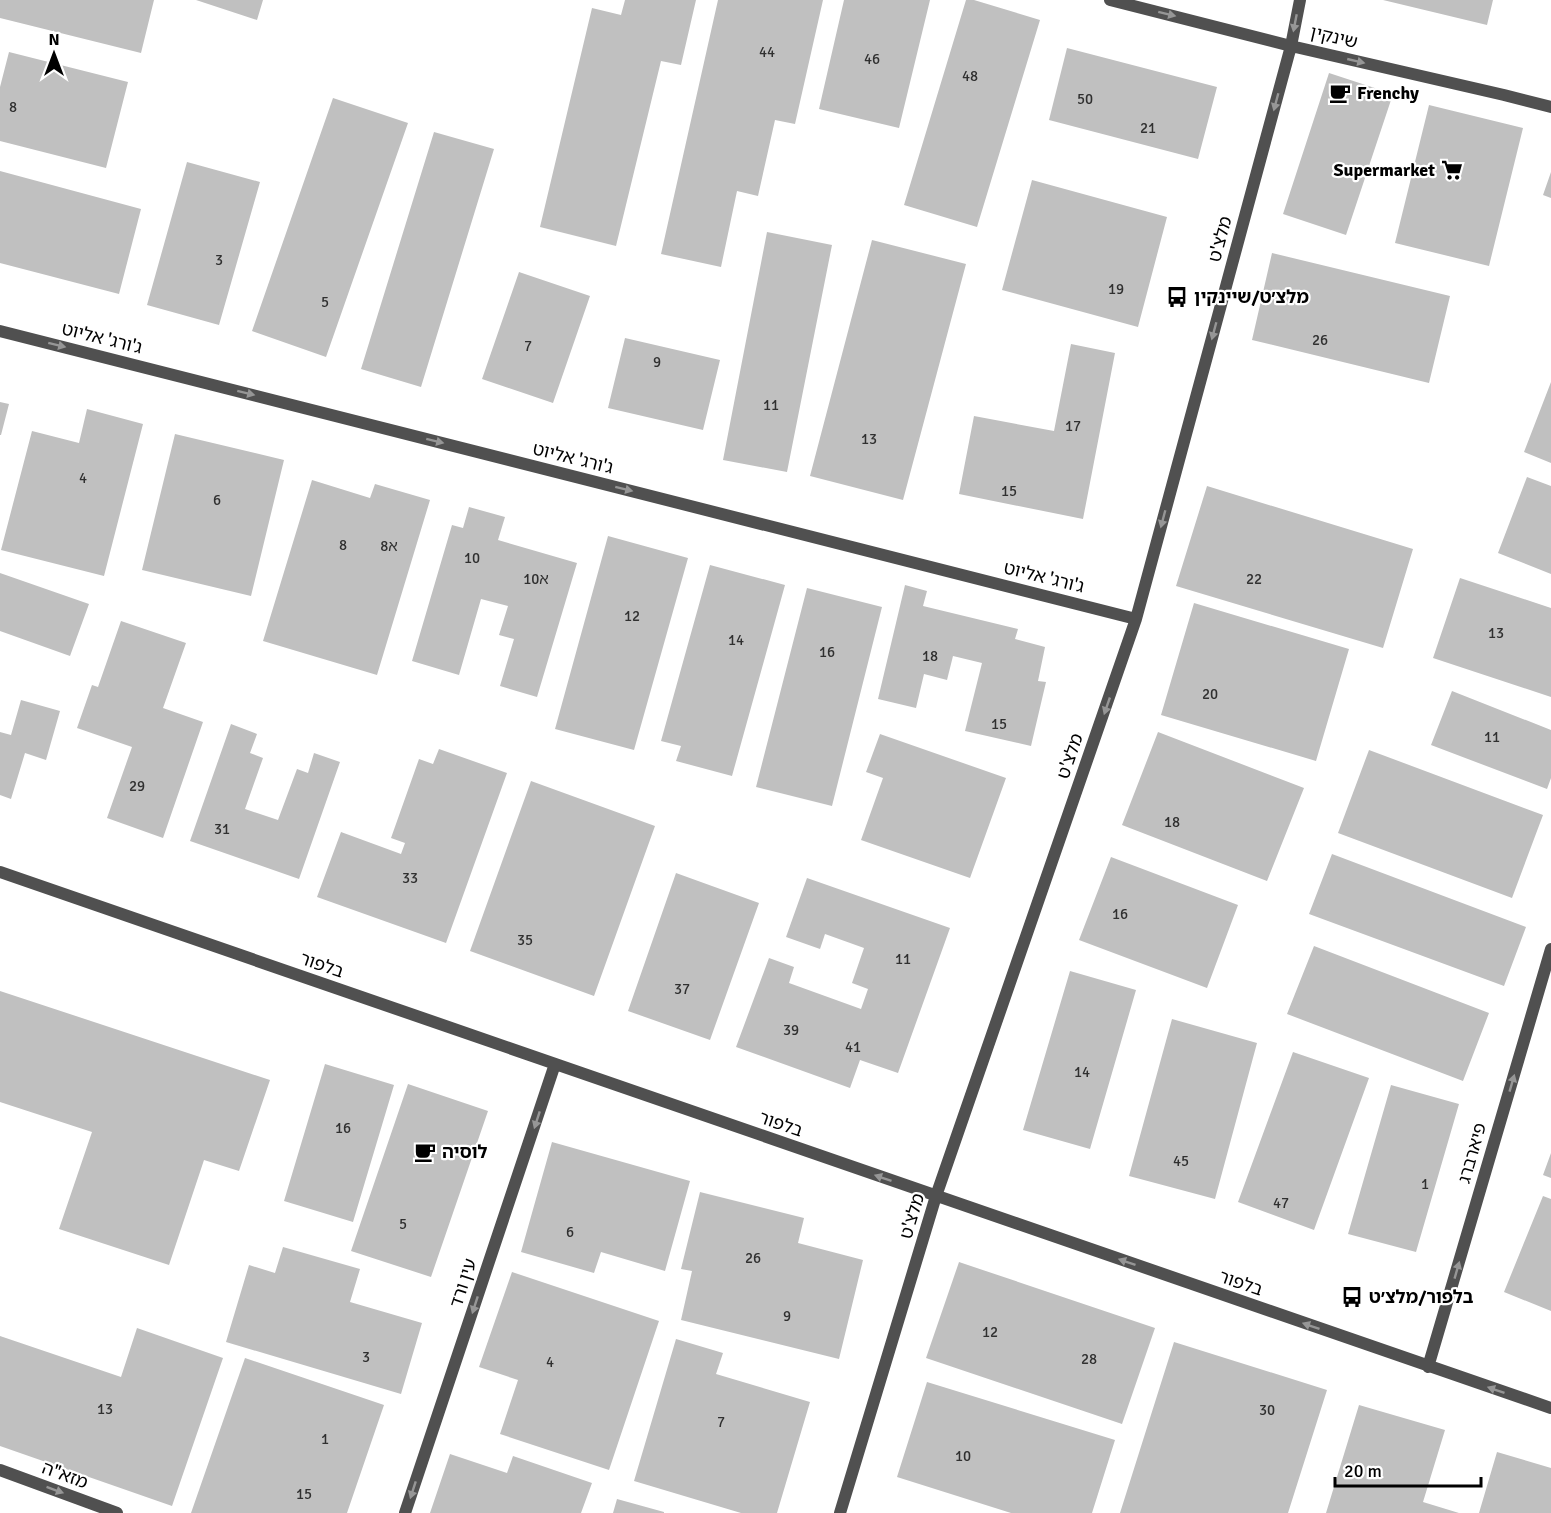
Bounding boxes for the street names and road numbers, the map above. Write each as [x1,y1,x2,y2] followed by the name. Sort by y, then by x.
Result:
[1308,21,1360,53] street label: שינקין
[1203,214,1237,264] street label: מלצ'ט
[60,317,145,359] street label: ג'ורג' אליוט
[531,437,616,479] street label: ג'ורג' אליוט
[1002,556,1087,598] street label: ג'ורג' אליוט
[1052,730,1088,782] street label: מלצ'ט
[297,947,347,983] street label: בלפור
[756,1106,806,1142] street label: בלפור
[1453,1120,1491,1186] street label: פיארברג
[895,1190,929,1241] street label: מלצ'ט
[445,1256,481,1310] street label: עין ורד
[1216,1265,1266,1301] street label: בלפור
[39,1457,91,1493] street label: מזא"ה

